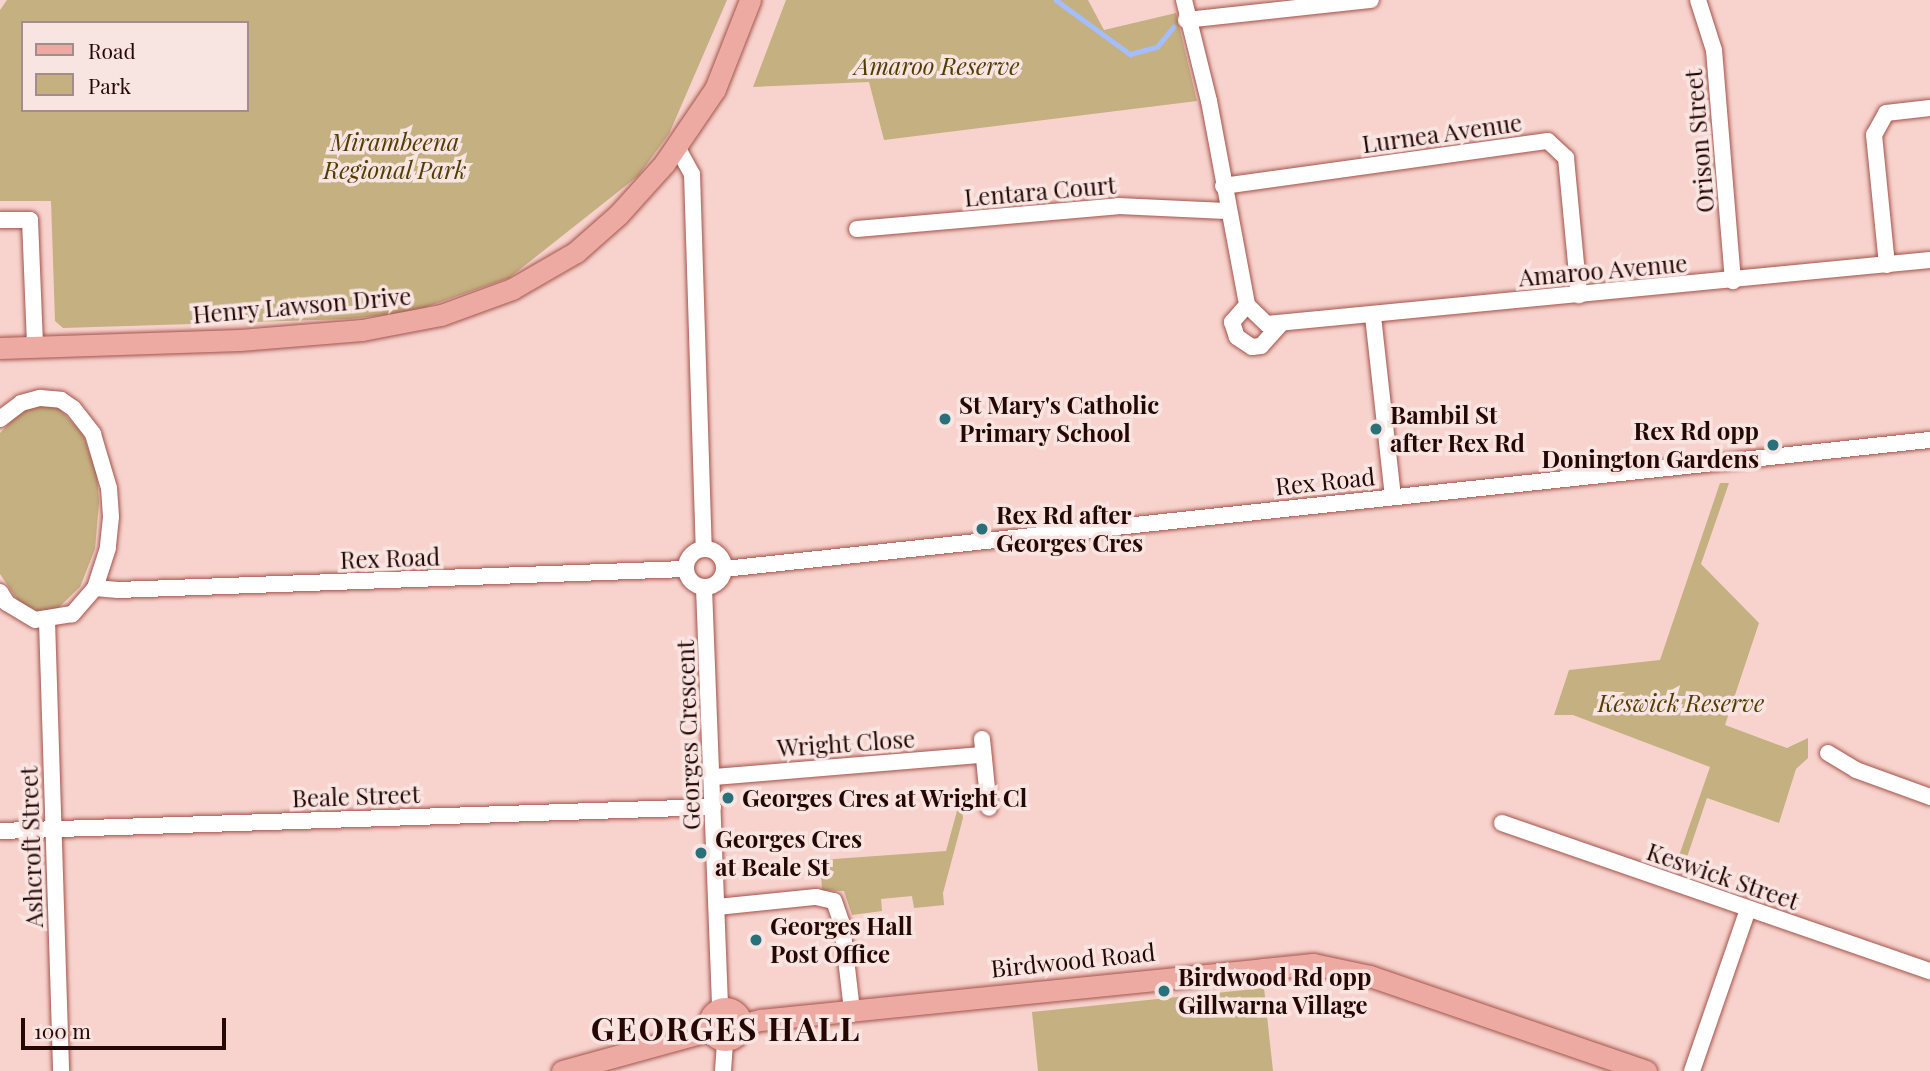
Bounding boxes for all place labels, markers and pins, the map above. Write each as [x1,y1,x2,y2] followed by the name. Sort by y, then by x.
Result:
[959,391,1159,447] place label: St Mary's Catholic Primary School
[1390,401,1526,457] place label: Bambil St after Rex Rd
[937,411,953,427] marker: St Mary's Catholic Primary School
[1541,417,1759,473] place label: Rex Rd opp Donington Gardens
[1368,421,1384,437] marker: Bambil St after Rex Rd
[1765,437,1781,453] marker: Rex Rd opp Donington Gardens
[996,501,1143,557] place label: Rex Rd after Georges Cres
[974,521,990,537] marker: Rex Rd after Georges Cres
[742,784,1028,812] place label: Georges Cres at Wright Cl
[720,790,736,806] marker: Georges Cres at Wright Cl
[715,825,862,881] place label: Georges Cres at Beale St
[693,845,709,861] marker: Georges Cres at Beale St
[770,912,913,968] place label: Georges Hall Post Office
[748,932,764,948] marker: Georges Hall Post Office
[1178,963,1371,1019] place label: Birdwood Rd opp Gillwarna Village
[1156,983,1172,999] marker: Birdwood Rd opp Gillwarna Village

